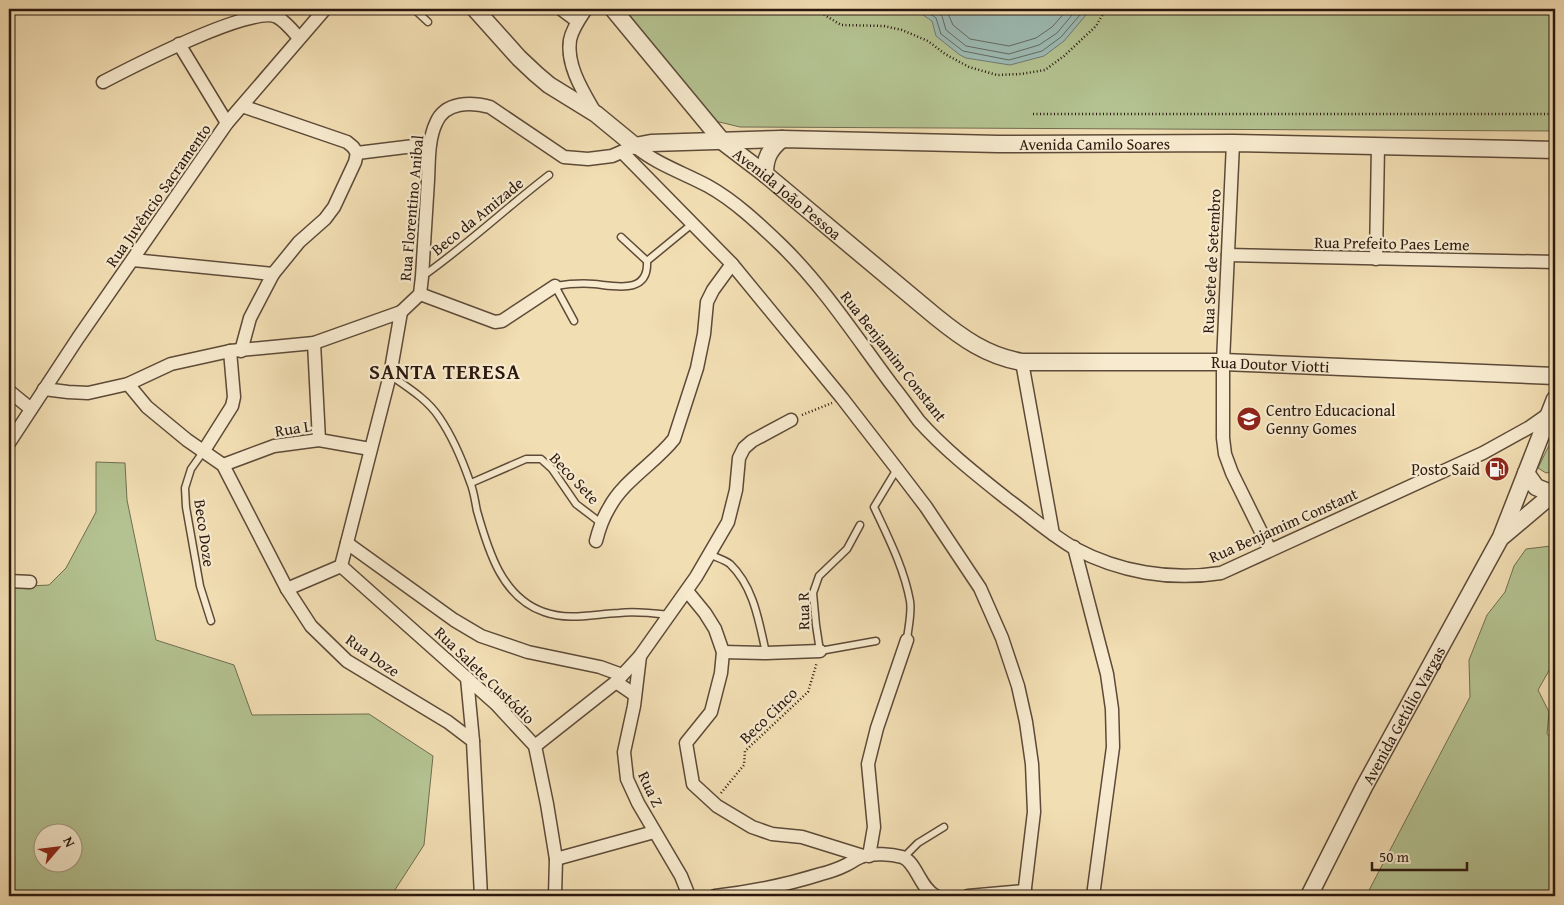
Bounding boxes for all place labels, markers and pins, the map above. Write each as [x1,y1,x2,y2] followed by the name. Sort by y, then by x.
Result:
[1266,398,1396,440] place label: Centro Educacional Genny Gomes
[1236,406,1262,432] school or university icon: Centro Educacional Genny Gomes
[1484,456,1510,482] fuel station icon: Posto Said
[1411,457,1480,481] place label: Posto Said

